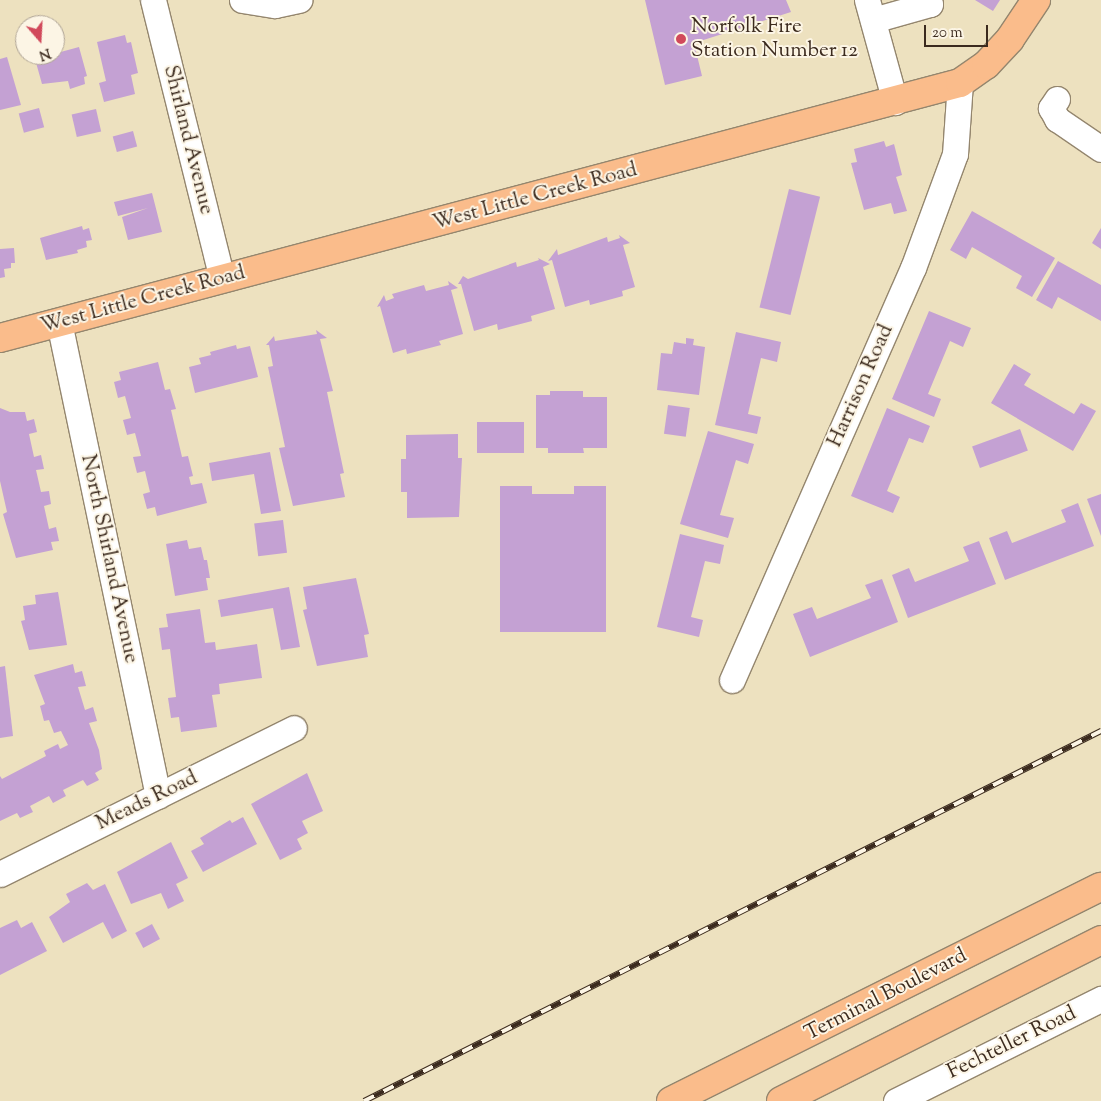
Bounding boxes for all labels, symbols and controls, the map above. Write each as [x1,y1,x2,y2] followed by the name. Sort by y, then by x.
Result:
[691,14,858,64] place label: Norfolk Fire Station Number 12
[15,15,65,65] north arrow
[926,15,990,47] scale bar
[932,23,963,44] text: 20 m
[675,33,687,45] marker: Norfolk Fire Station Number 12
[36,42,53,65] text: N
[157,63,219,217] street label: Shirland Avenue
[430,158,640,236] street label: West Little Creek Road
[38,261,248,339] street label: West Little Creek Road
[823,321,899,451] street label: Harrison Road
[75,452,143,666] street label: North Shirland Avenue
[92,766,202,836] street label: Meads Road
[801,943,971,1047] street label: Terminal Boulevard
[943,1001,1081,1085] street label: Fechteller Road

